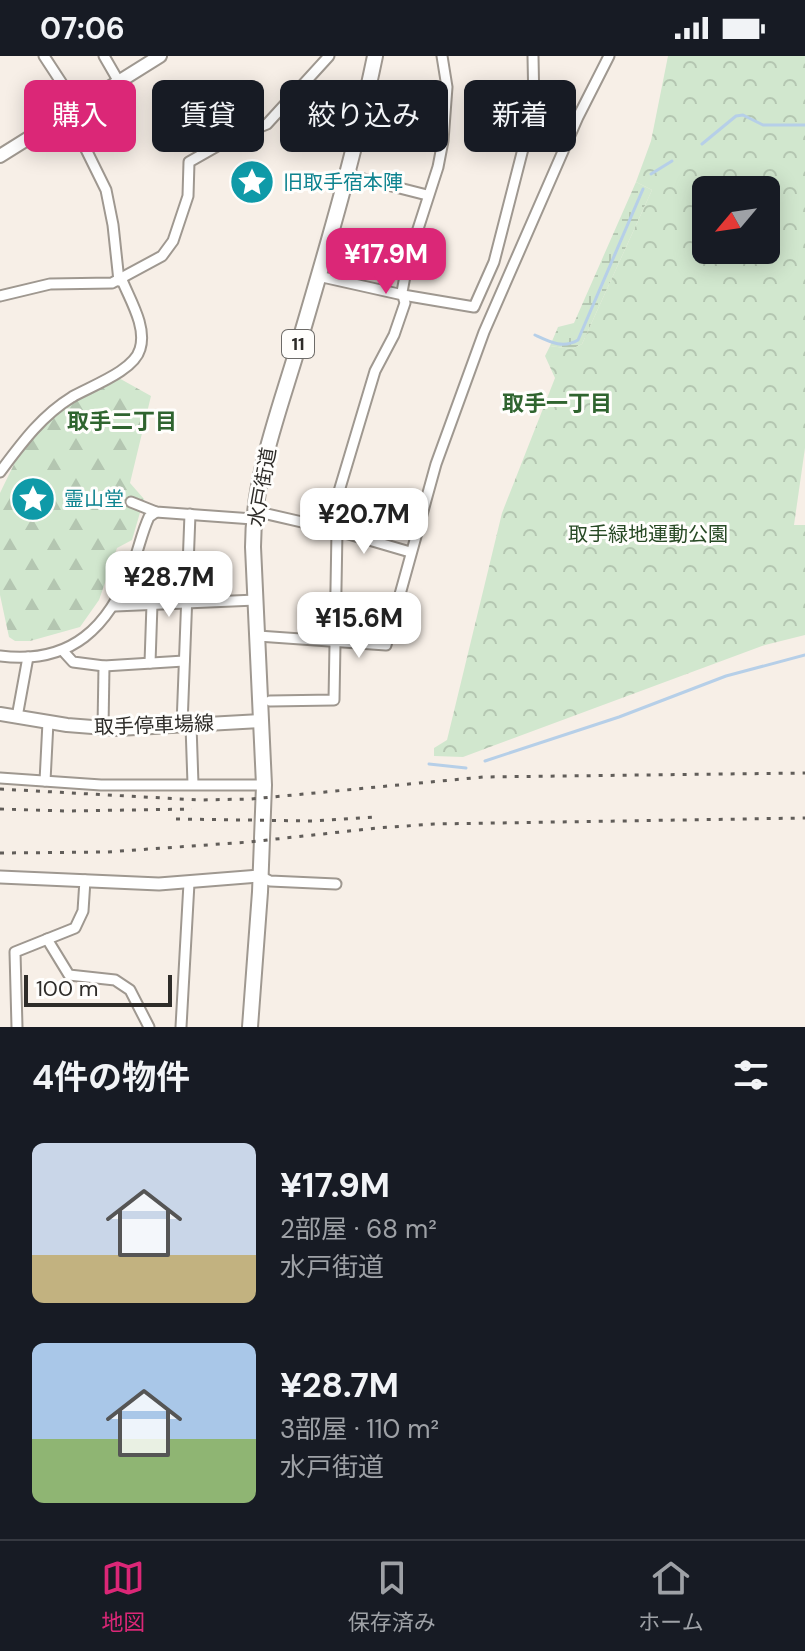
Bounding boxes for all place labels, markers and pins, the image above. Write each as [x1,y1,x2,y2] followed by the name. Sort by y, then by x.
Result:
[228,158,276,206] place icon: 旧取手宿本陣
[283,169,403,195] place label: 旧取手宿本陣
[321,228,451,296] pin: ¥17.9M
[9,475,57,523] place icon: 霊山堂
[64,486,124,512] place label: 霊山堂
[299,488,429,556] pin: ¥20.7M
[104,551,234,619] pin: ¥28.7M
[294,592,424,660] pin: ¥15.6M

